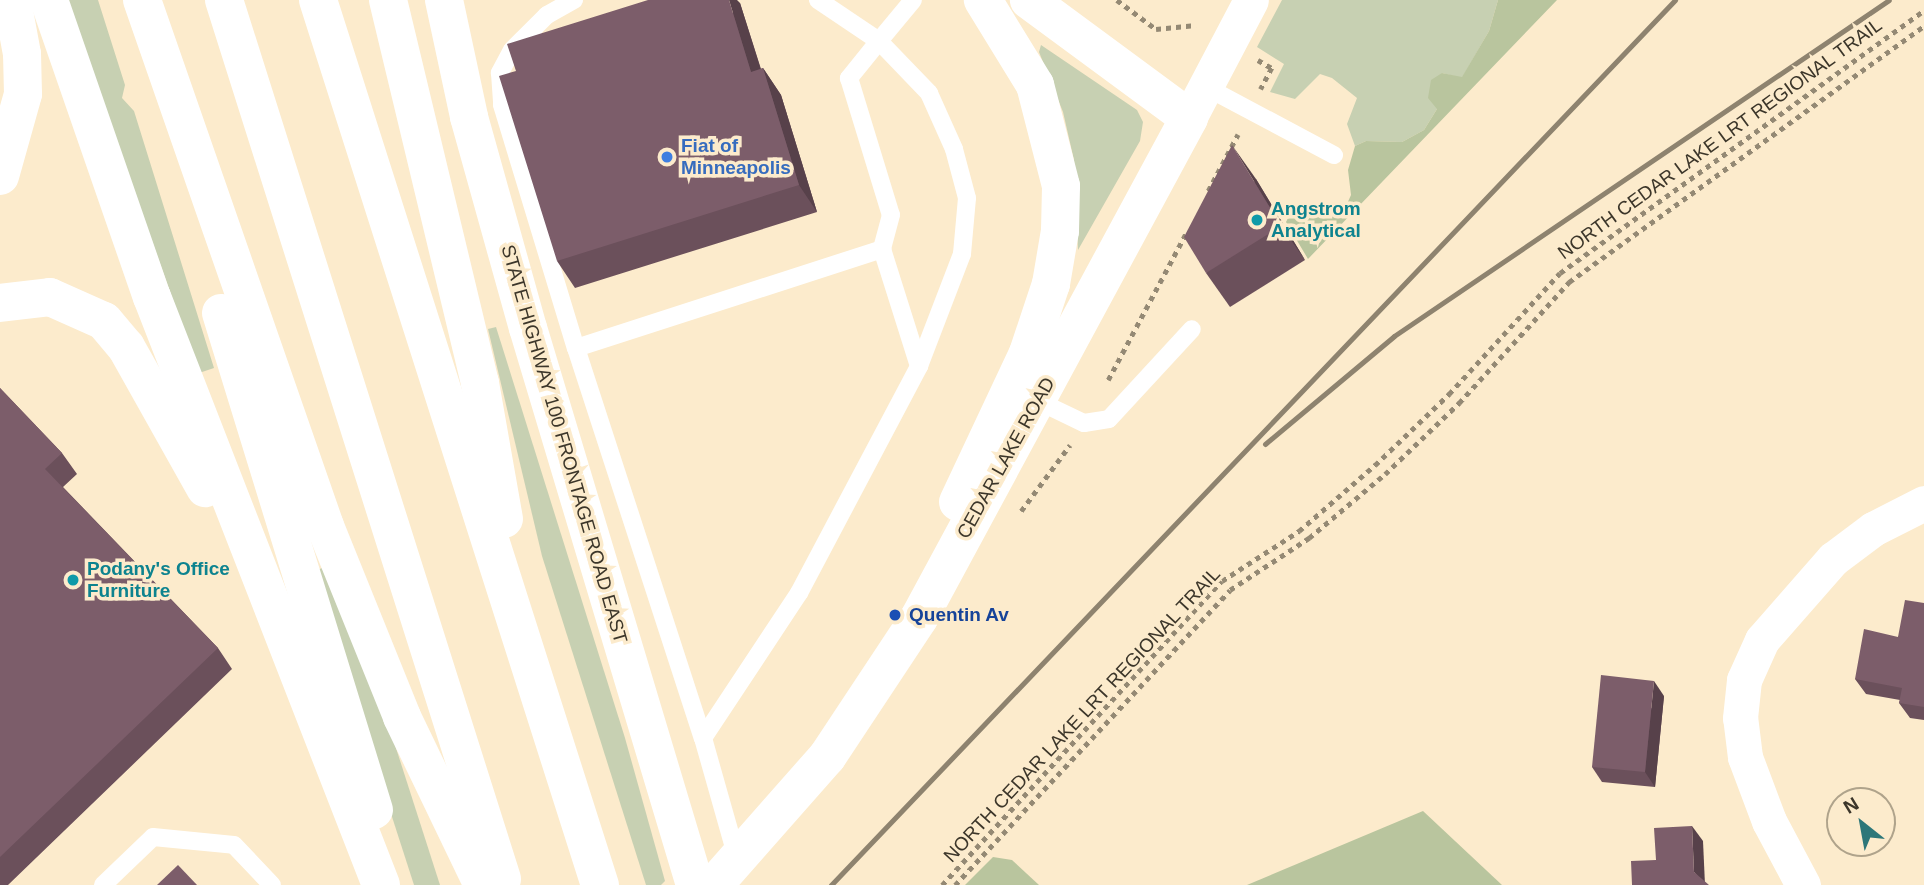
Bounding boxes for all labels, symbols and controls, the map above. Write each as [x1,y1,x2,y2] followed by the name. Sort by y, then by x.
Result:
[1553,13,1887,265] street label: NORTH CEDAR LAKE LRT REGIONAL TRAIL
[681,135,791,179] place label: Fiat of Minneapolis
[659,149,675,165] marker: Fiat of Minneapolis
[1271,198,1361,242] place label: Angstrom Analytical
[1249,212,1265,228] marker: Angstrom Analytical
[496,242,632,646] street label: STATE HIGHWAY 100 FRONTAGE ROAD EAST
[952,374,1060,542] street label: CEDAR LAKE ROAD
[87,558,230,602] place label: Podany's Office Furniture
[939,562,1225,868] street label: NORTH CEDAR LAKE LRT REGIONAL TRAIL
[65,572,81,588] marker: Podany's Office Furniture
[909,604,1010,626] place label: Quentin Av
[887,607,903,623] marker: Quentin Av
[1826,787,1896,857] north arrow
[1840,793,1862,818] text: N

